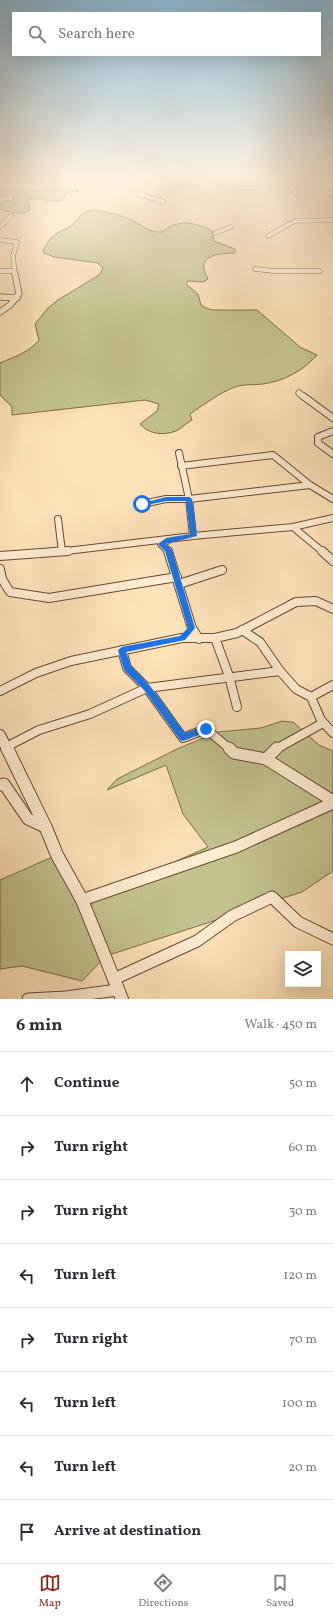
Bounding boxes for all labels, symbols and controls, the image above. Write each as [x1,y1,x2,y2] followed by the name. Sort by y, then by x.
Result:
[12,12,321,56] search box
[26,23,48,45] icon: search
[58,24,135,45] text: Search here
[133,495,151,513] route start
[197,720,215,738] route end
[285,951,321,987] map controls
[285,951,321,987] button: layers
[16,1014,62,1037] text: 6 min
[244,1016,317,1034] text: Walk · 450 m
[16,1073,38,1095] icon: ahead
[54,1073,119,1094] text: Continue
[289,1075,317,1093] text: 50 m
[16,1137,38,1159] icon: right
[54,1137,128,1158] text: Turn right
[289,1139,317,1157] text: 60 m
[16,1201,38,1223] icon: right
[54,1201,128,1222] text: Turn right
[289,1203,317,1221] text: 30 m
[16,1265,38,1287] icon: left
[54,1265,116,1286] text: Turn left
[283,1267,317,1285] text: 120 m
[16,1329,38,1351] icon: right
[54,1329,128,1350] text: Turn right
[289,1331,317,1349] text: 70 m
[16,1393,38,1415] icon: left
[54,1393,116,1414] text: Turn left
[282,1395,317,1413] text: 100 m
[16,1457,38,1479] icon: left
[54,1457,116,1478] text: Turn left
[288,1459,317,1477] text: 20 m
[16,1521,38,1543] icon: arrive
[54,1521,201,1542] text: Arrive at destination
[39,1572,61,1611] tab: Map
[138,1572,189,1611] tab: Directions
[266,1572,294,1611] tab: Saved

